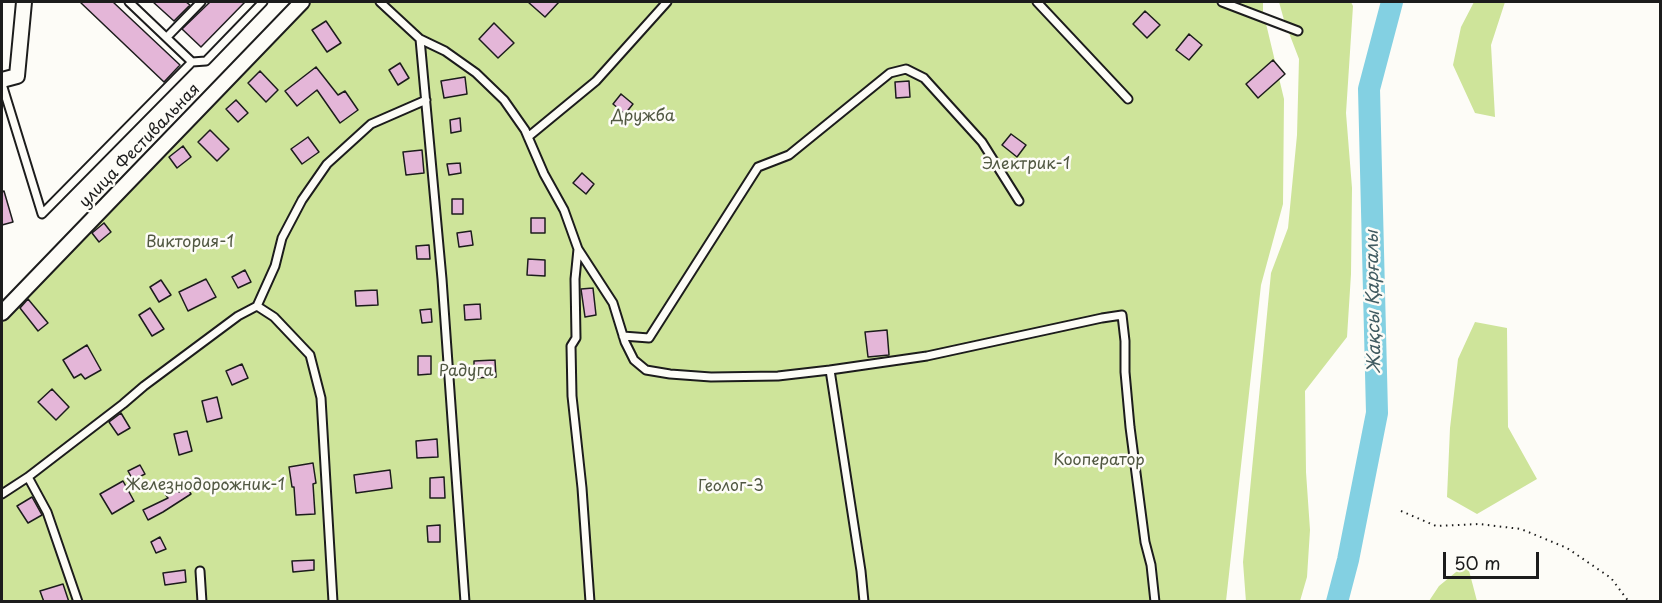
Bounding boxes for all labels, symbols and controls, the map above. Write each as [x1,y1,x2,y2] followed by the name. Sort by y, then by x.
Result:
[76,80,204,212] street label: улица Фестивальная
[611,107,675,127] park label: Дружба
[982,155,1070,175] park label: Электрик-1
[1362,230,1386,374] water label: Жақсы Қарғалы
[146,233,234,253] park label: Виктория-1
[439,362,493,382] park label: Радуга
[1053,451,1145,471] park label: Кооператор
[125,476,285,496] park label: Железнодорожник-1
[698,477,764,497] park label: Геолог-3
[1446,540,1542,578] scale bar
[1454,549,1501,576] text: 50 m

